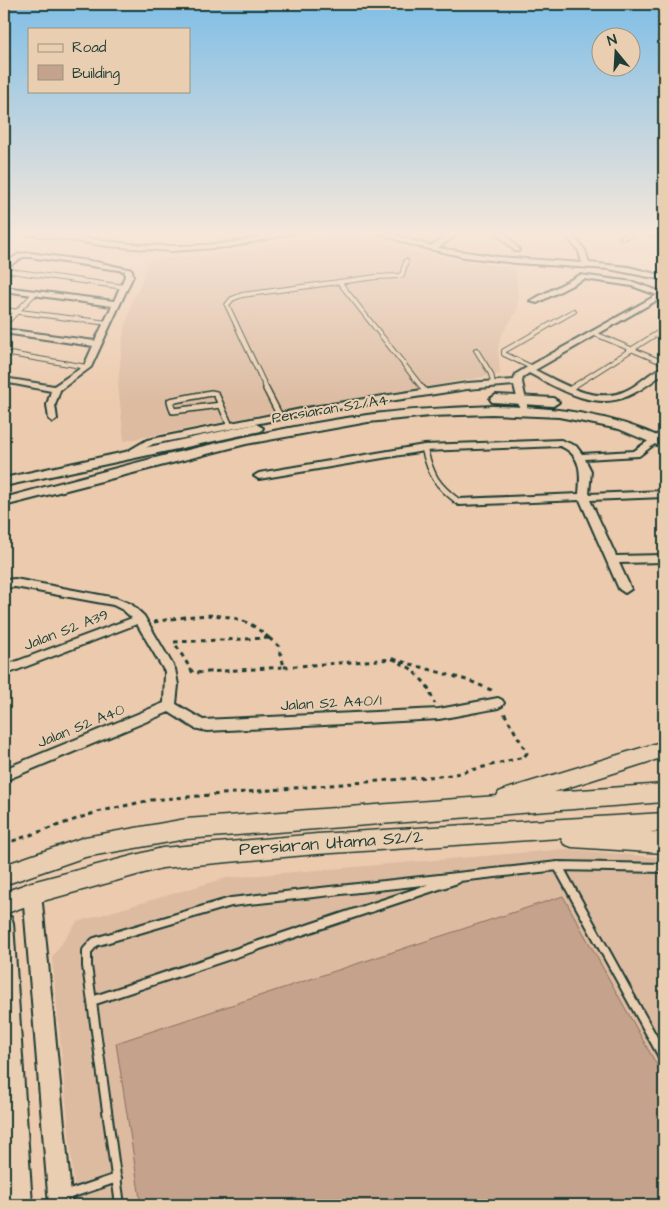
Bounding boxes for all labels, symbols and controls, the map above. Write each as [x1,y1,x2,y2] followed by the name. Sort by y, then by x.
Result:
[28,28,190,92] legend
[590,28,640,78] north arrow
[605,30,620,51] text: N
[72,37,107,58] text: Road
[72,63,120,85] text: Building
[270,389,390,429] street label: Persiaran S2/A4
[21,604,111,656] street label: Jalan S2 A39
[280,690,382,716] street label: Jalan S2 A40/1
[34,699,128,753] street label: Jalan S2 A40
[238,824,425,862] street label: Persiaran Utama S2/2

